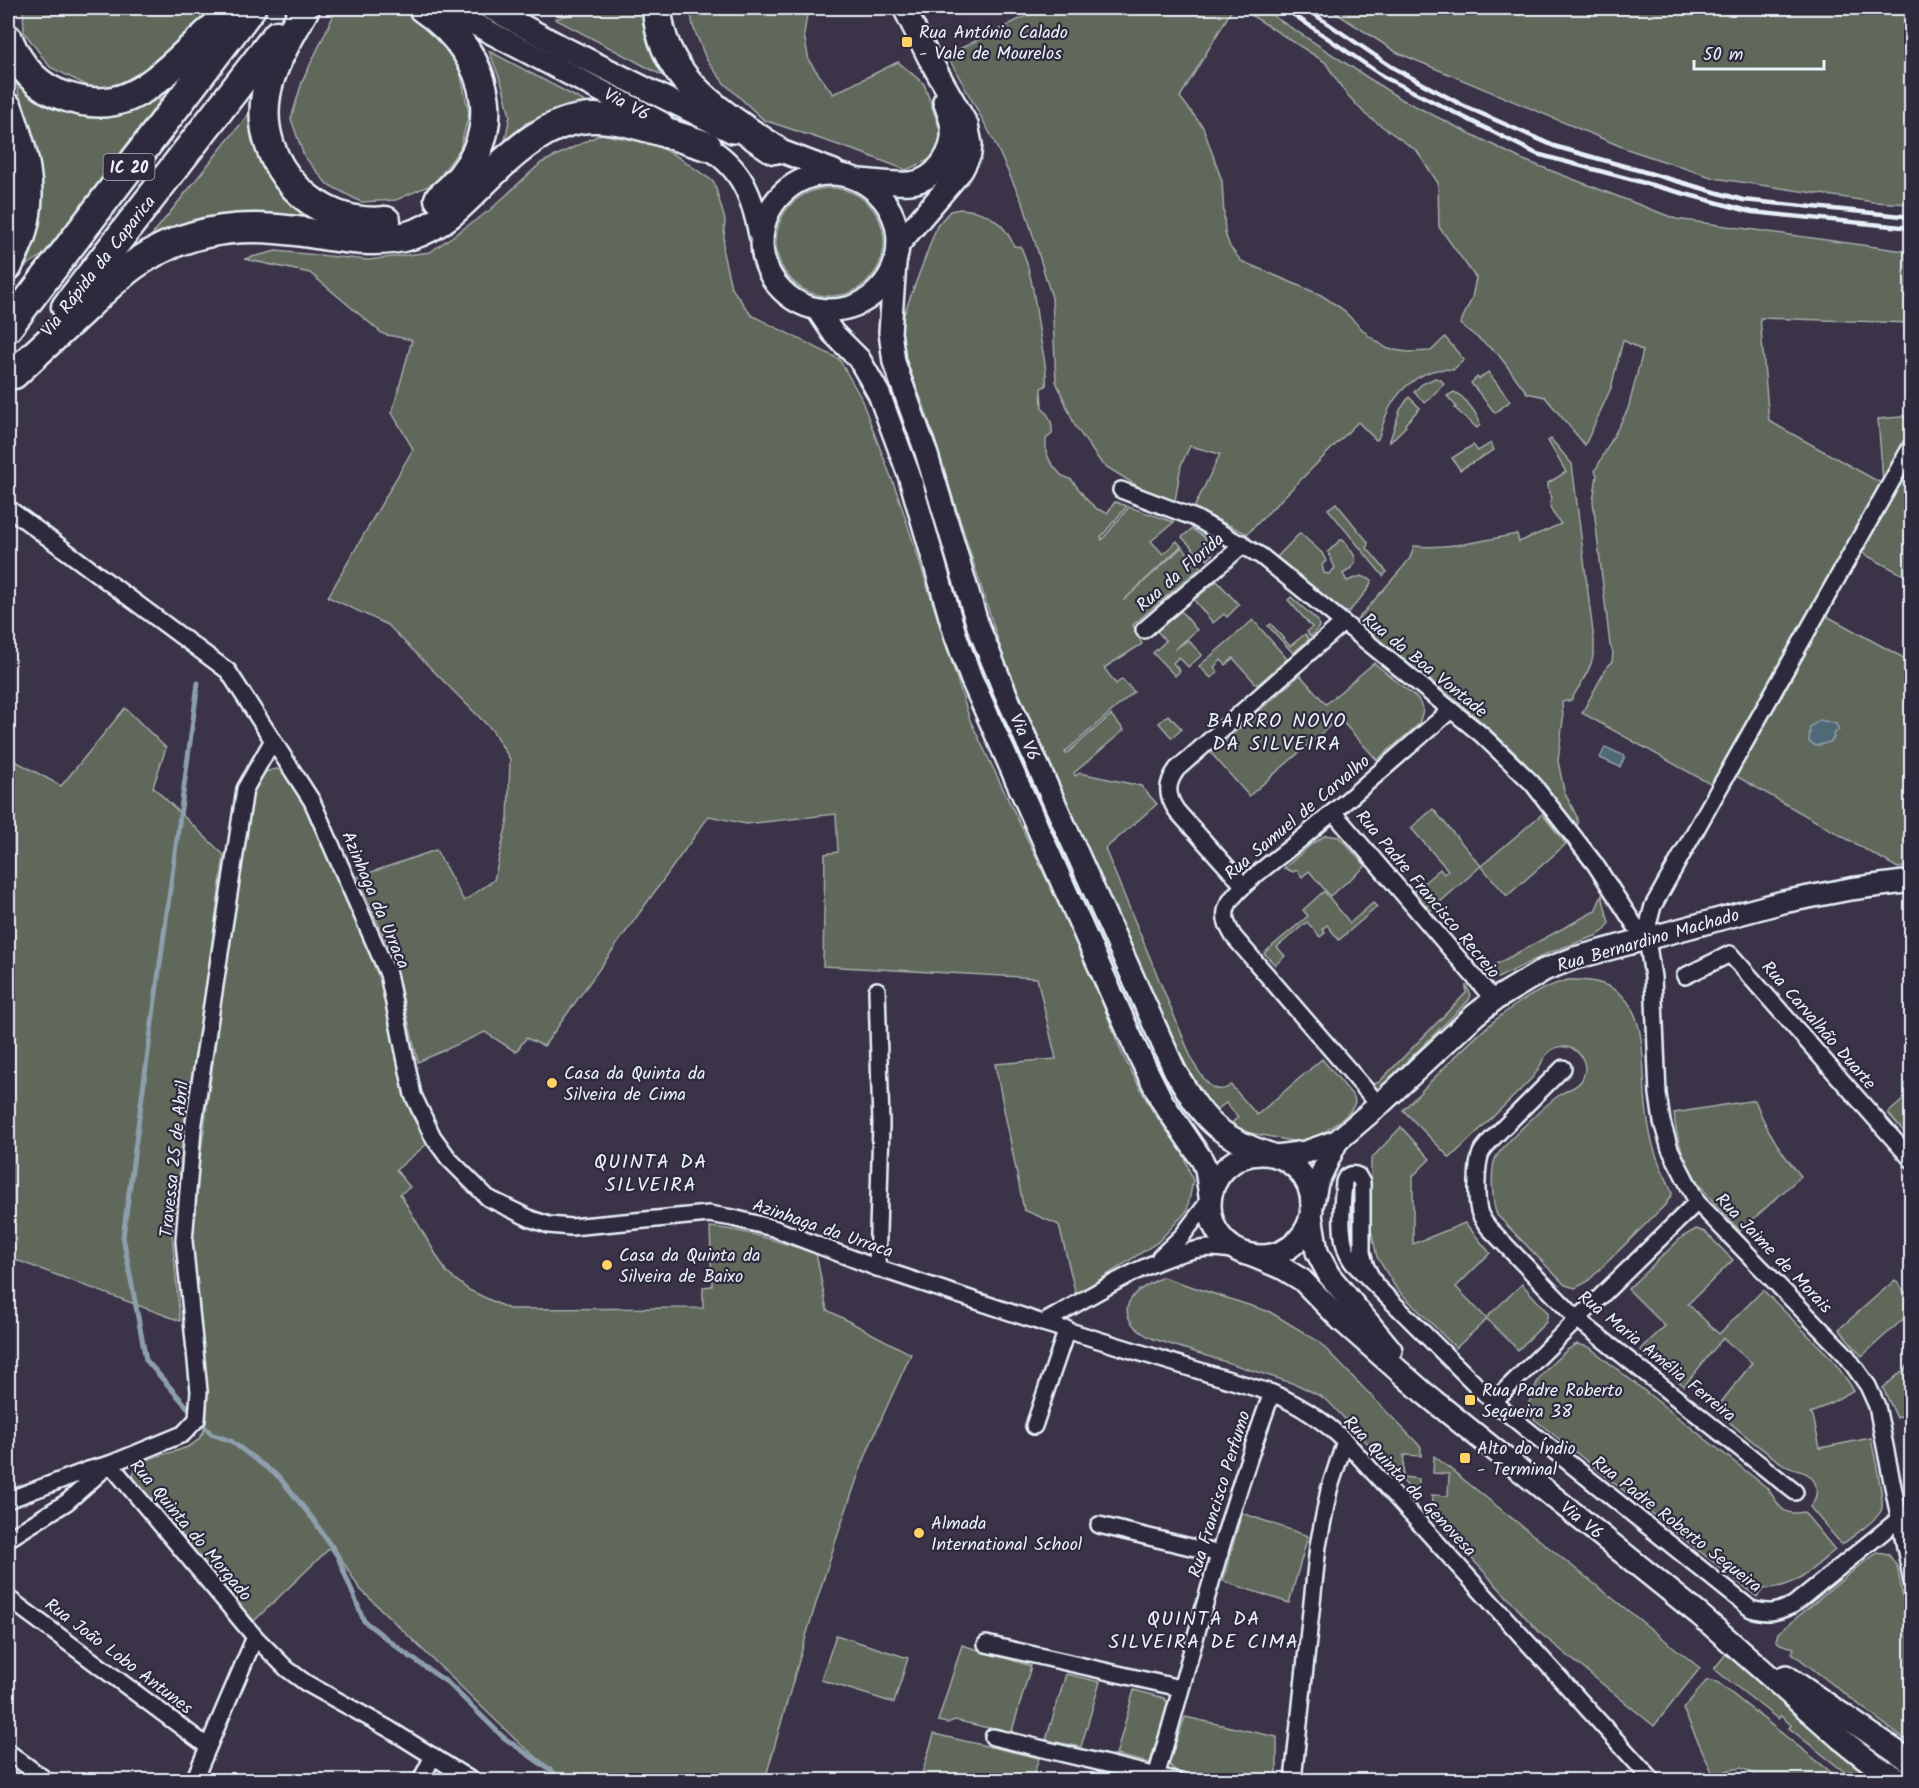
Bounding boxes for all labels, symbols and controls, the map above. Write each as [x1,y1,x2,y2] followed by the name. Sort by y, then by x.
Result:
[919,19,1068,69] place label: Rua António Calado - Vale de Mourelos
[1694,33,1824,71] scale bar
[900,35,914,49] marker: Rua António Calado - Vale de Mourelos
[1703,41,1743,70] text: 50 m
[598,81,655,130] street label: Via V6
[104,154,154,180] road number: IC 20
[34,190,164,344] street label: Via Rápida da Caparica
[1130,526,1232,620] street label: Rua da Florida
[1355,606,1493,726] street label: Rua da Boa Vontade
[1207,706,1347,761] district label: BAIRRO NOVO DA SILVEIRA
[1000,709,1047,766] street label: Via V6
[1218,748,1377,888] street label: Rua Samuel de Carvalho
[1347,804,1506,986] street label: Rua Padre Francisco Recreio
[333,827,417,974] street label: Azinhaga da Urraca
[1554,902,1743,981] street label: Rua Bernardino Machado
[1753,955,1883,1097] street label: Rua Carvalhão Duarte
[564,1060,705,1110] place label: Casa da Quinta da Silveira de Cima
[545,1076,559,1090] marker: Casa da Quinta da Silveira de Cima
[153,1079,198,1239] street label: Travessa 25 de Abril
[594,1147,708,1202] district label: QUINTA DA SILVEIRA
[1707,1187,1839,1321] street label: Rua Jaime de Morais
[748,1192,897,1267] street label: Azinhaga da Urraca
[619,1242,760,1292] place label: Casa da Quinta da Silveira de Baixo
[600,1258,614,1272] marker: Casa da Quinta da Silveira de Baixo
[1570,1284,1742,1430] street label: Rua Maria Amélia Ferreira
[1482,1377,1623,1427] place label: Rua Padre Roberto Sequeira 38
[1463,1393,1477,1407] marker: Rua Padre Roberto Sequeira 38
[1181,1407,1260,1582] street label: Rua Francisco Perfumo
[1335,1410,1483,1564] street label: Rua Quinta da Genovesa
[1477,1435,1576,1485] place label: Alto do Índio - Terminal
[1585,1449,1768,1601] street label: Rua Padre Roberto Sequeira
[1458,1451,1472,1465] marker: Alto do Índio - Terminal
[121,1453,258,1609] street label: Rua Quinta do Morgado
[1553,1494,1609,1548] street label: Via V6
[931,1510,1083,1560] place label: Almada International School
[912,1526,926,1540] marker: Almada International School
[38,1592,199,1723] street label: Rua João Lobo Antunes
[1109,1604,1299,1659] district label: QUINTA DA SILVEIRA DE CIMA

